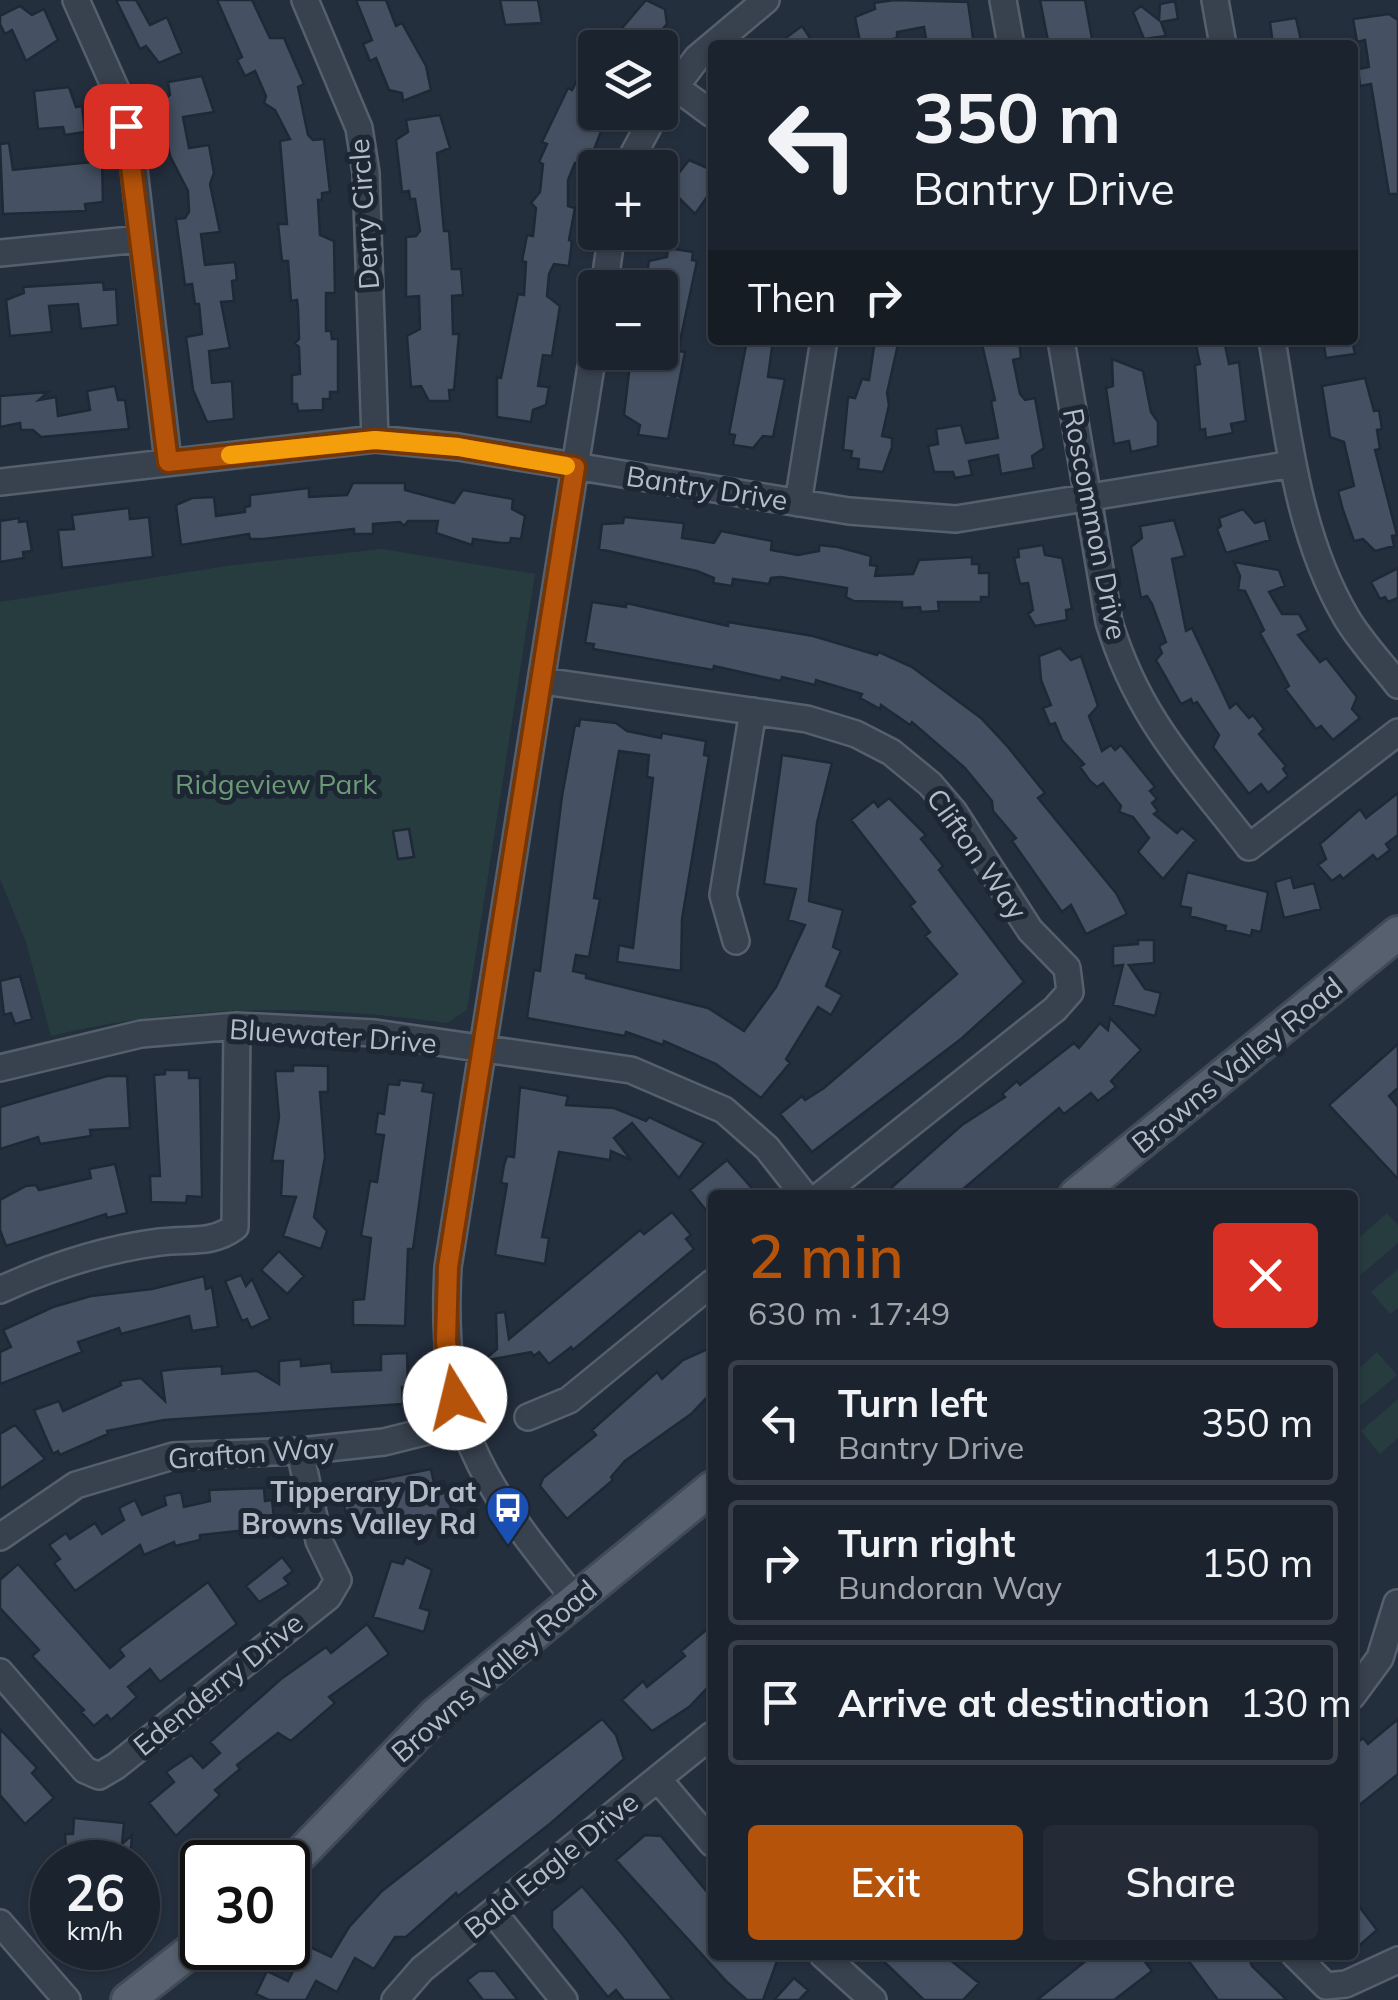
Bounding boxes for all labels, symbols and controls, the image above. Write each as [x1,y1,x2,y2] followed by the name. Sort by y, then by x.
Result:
[578,30,678,370] map controls
[578,30,678,130] button: layers
[913,73,1121,161] text: 350 m
[748,80,878,210] icon: left
[84,84,169,169] pin
[99,99,154,154] icon: arrive
[341,137,386,291] street label: Derry Circle
[578,150,678,250] button: +
[913,160,1175,216] text: Bantry Drive
[578,270,678,370] button: −
[856,270,911,325] icon: right
[748,274,836,322] text: Then
[1056,405,1135,643] street label: Roscommon Drive
[624,457,790,518] street label: Bantry Drive
[175,766,378,801] park label: Ridgeview Park
[920,782,1035,926] street label: Clifton Way
[1124,969,1349,1160] street label: Browns Valley Road
[228,1011,438,1060] street label: Bluewater Drive
[748,1218,904,1293] text: 2 min
[1213,1223,1318,1328] button: close
[748,1293,950,1333] text: 630 m · 17:49
[403,1346,507,1450] position arrow
[838,1379,988,1427] text: Turn left
[753,1395,808,1450] icon: left
[1201,1399,1313,1447] text: 350 m
[838,1427,1024,1467] text: Bantry Drive
[167,1429,335,1476] street label: Grafton Way
[241,1474,476,1541] place label: Tipperary Dr at Browns Valley Rd
[485,1485,531,1546] bus stop icon: Tipperary Dr at Browns Valley Rd
[838,1519,1015,1567] text: Turn right
[753,1535,808,1590] icon: right
[1201,1539,1313,1587] text: 150 m
[838,1567,1062,1607] text: Bundoran Way
[384,1572,604,1769] street label: Browns Valley Road
[126,1605,309,1763] street label: Edenderry Drive
[753,1675,808,1730] icon: arrive
[838,1679,1210,1727] text: Arrive at destination
[1240,1679,1352,1727] text: 130 m
[457,1784,645,1945] street label: Bald Eagle Drive
[748,1825,1023,1940] button: Exit
[1043,1825,1318,1940] button: Share
[180,1840,310,1970] speed limit sign: 30
[65,1861,125,1924] text: 26
[67,1915,123,1946] text: km/h

